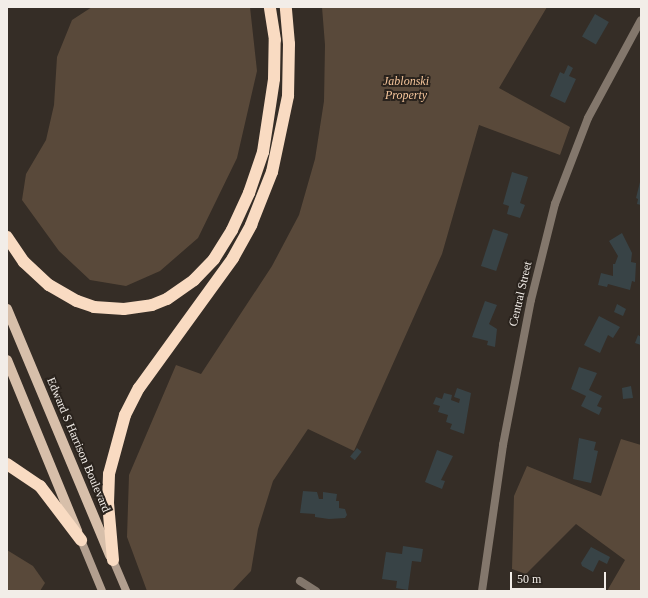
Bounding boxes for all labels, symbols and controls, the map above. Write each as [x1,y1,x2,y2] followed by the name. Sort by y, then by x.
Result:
[383,75,429,103] park label: Jablonski Property
[507,260,535,328] street label: Central Street
[43,375,113,515] street label: Edward S Harrison Boulevard
[512,564,608,590] scale bar
[517,572,541,586] text: 50 m

